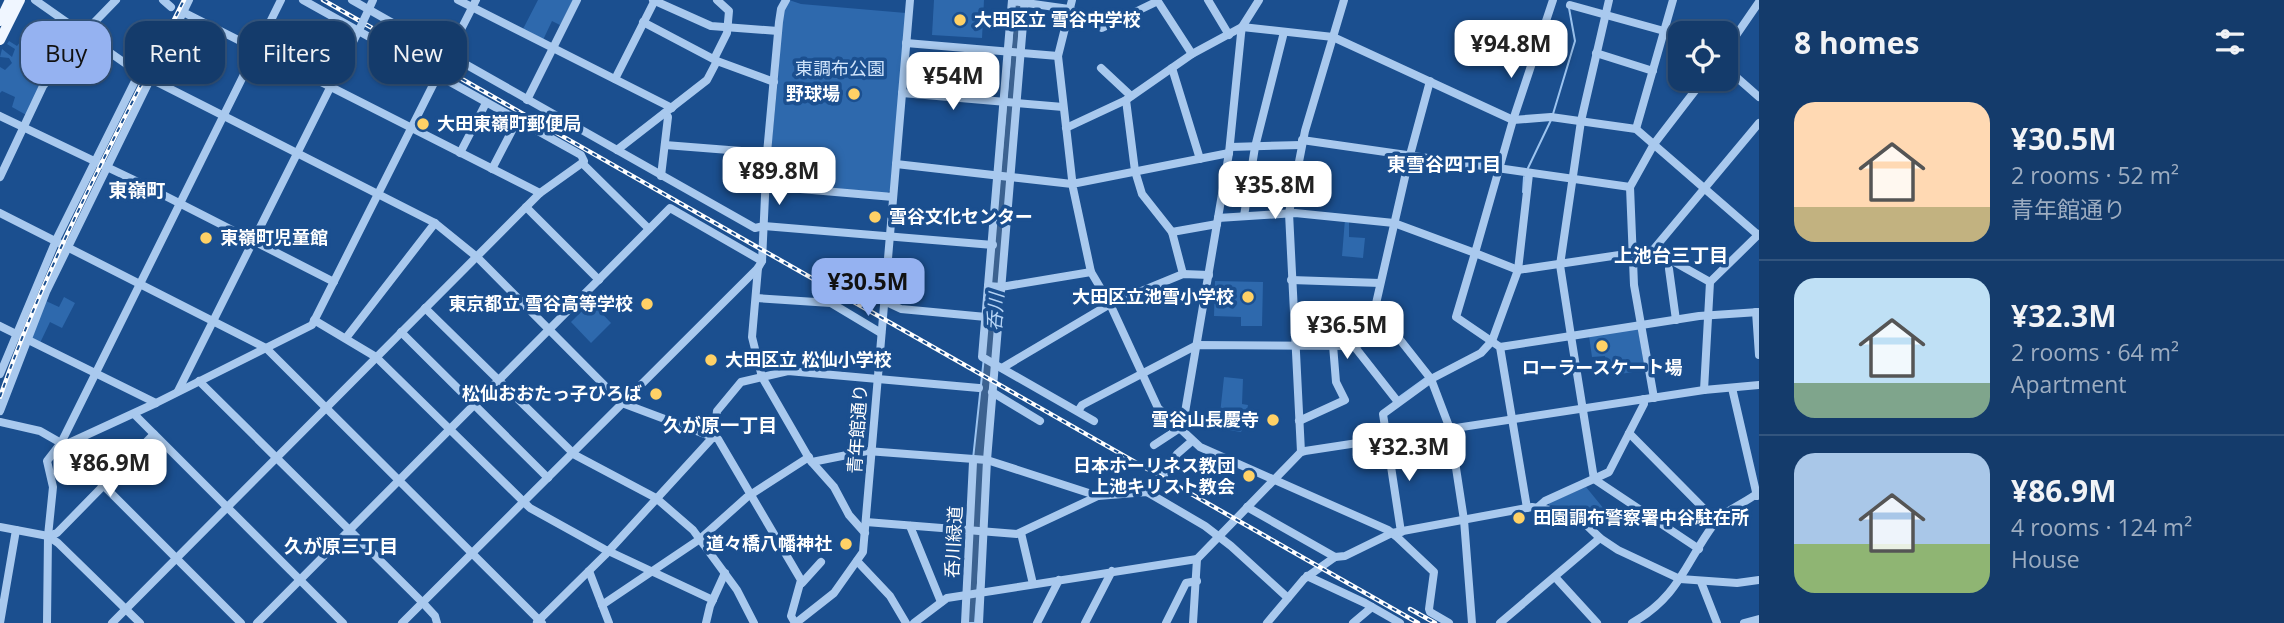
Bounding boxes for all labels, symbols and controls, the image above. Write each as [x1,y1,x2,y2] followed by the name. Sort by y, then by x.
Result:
[974,7,1141,31] place label: 大田区立 雪谷中学校
[952,12,968,28] marker: 大田区立 雪谷中学校
[1454,20,1568,80] pin: ¥94.8M
[21,21,111,84] chip: Buy
[125,21,225,84] chip: Rent
[239,21,355,84] chip: Filters
[369,21,467,84] chip: New
[1668,21,1738,91] map controls
[1668,21,1738,91] button: locate
[1794,22,1919,63] text: 8 homes
[2211,23,2249,61] icon: filters
[1471,27,1551,59] text: ¥94.8M
[912,52,994,112] pin: ¥54M
[795,56,885,80] park label: 東調布公園
[922,59,984,91] text: ¥54M
[786,81,840,105] place label: 野球場
[846,86,862,102] marker: 野球場
[437,111,581,135] place label: 大田東嶺町郵便局
[415,116,431,132] marker: 大田東嶺町郵便局
[2011,118,2116,159] text: ¥30.5M
[1850,130,1934,214] icon: home
[722,148,836,207] pin: ¥89.8M
[1387,151,1501,177] district label: 東雪谷四丁目
[739,154,819,186] text: ¥89.8M
[2011,159,2179,191] text: 2 rooms · 52 m²
[1218,162,1332,221] pin: ¥35.8M
[1235,168,1315,200] text: ¥35.8M
[108,177,166,203] district label: 東嶺町
[2011,193,2126,225] text: 青年館通り
[889,204,1033,228] place label: 雪谷文化センター
[867,209,883,225] marker: 雪谷文化センター
[220,225,328,249] place label: 東嶺町児童館
[198,230,214,246] marker: 東嶺町児童館
[1614,242,1728,268] district label: 上池台三丁目
[811,258,925,318] pin: ¥30.5M
[828,265,908,297] text: ¥30.5M
[1072,284,1234,308] place label: 大田区立池雪小学校
[1240,289,1256,305] marker: 大田区立池雪小学校
[981,290,1009,332] water label: 呑川
[448,291,633,315] place label: 東京都立 雪谷高等学校
[2011,295,2116,336] text: ¥32.3M
[639,296,655,312] marker: 東京都立 雪谷高等学校
[1290,302,1404,361] pin: ¥36.5M
[1850,306,1934,390] icon: home
[1307,308,1387,340] text: ¥36.5M
[2011,336,2179,368] text: 2 rooms · 64 m²
[1594,338,1610,354] marker: ローラースケート場
[725,347,892,371] place label: 大田区立 松仙小学校
[703,352,719,368] marker: 大田区立 松仙小学校
[1521,355,1683,379] place label: ローラースケート場
[2011,368,2127,400] text: Apartment
[462,381,642,405] place label: 松仙おおたっ子ひろば
[842,383,872,475] street label: 青年館通り
[648,386,664,402] marker: 松仙おおたっ子ひろば
[1151,407,1259,431] place label: 雪谷山長慶寺
[663,412,777,438] district label: 久が原一丁目
[1265,412,1281,428] marker: 雪谷山長慶寺
[1352,424,1466,483] pin: ¥32.3M
[1369,430,1449,462] text: ¥32.3M
[53,440,167,499] pin: ¥86.9M
[70,446,150,478] text: ¥86.9M
[1073,453,1235,498] place label: 日本ホーリネス教団 上池キリスト教会
[1241,468,1257,484] marker: 日本ホーリネス教団 上池キリスト教会
[2011,470,2116,511] text: ¥86.9M
[1850,481,1934,565] icon: home
[939,505,967,579] street label: 呑川緑道
[1533,505,1749,529] place label: 田園調布警察署中谷駐在所
[1511,510,1527,526] marker: 田園調布警察署中谷駐在所
[2011,511,2192,543] text: 4 rooms · 124 m²
[706,531,832,555] place label: 道々橋八幡神社
[284,533,398,559] district label: 久が原三丁目
[838,536,854,552] marker: 道々橋八幡神社
[2011,543,2080,575] text: House

